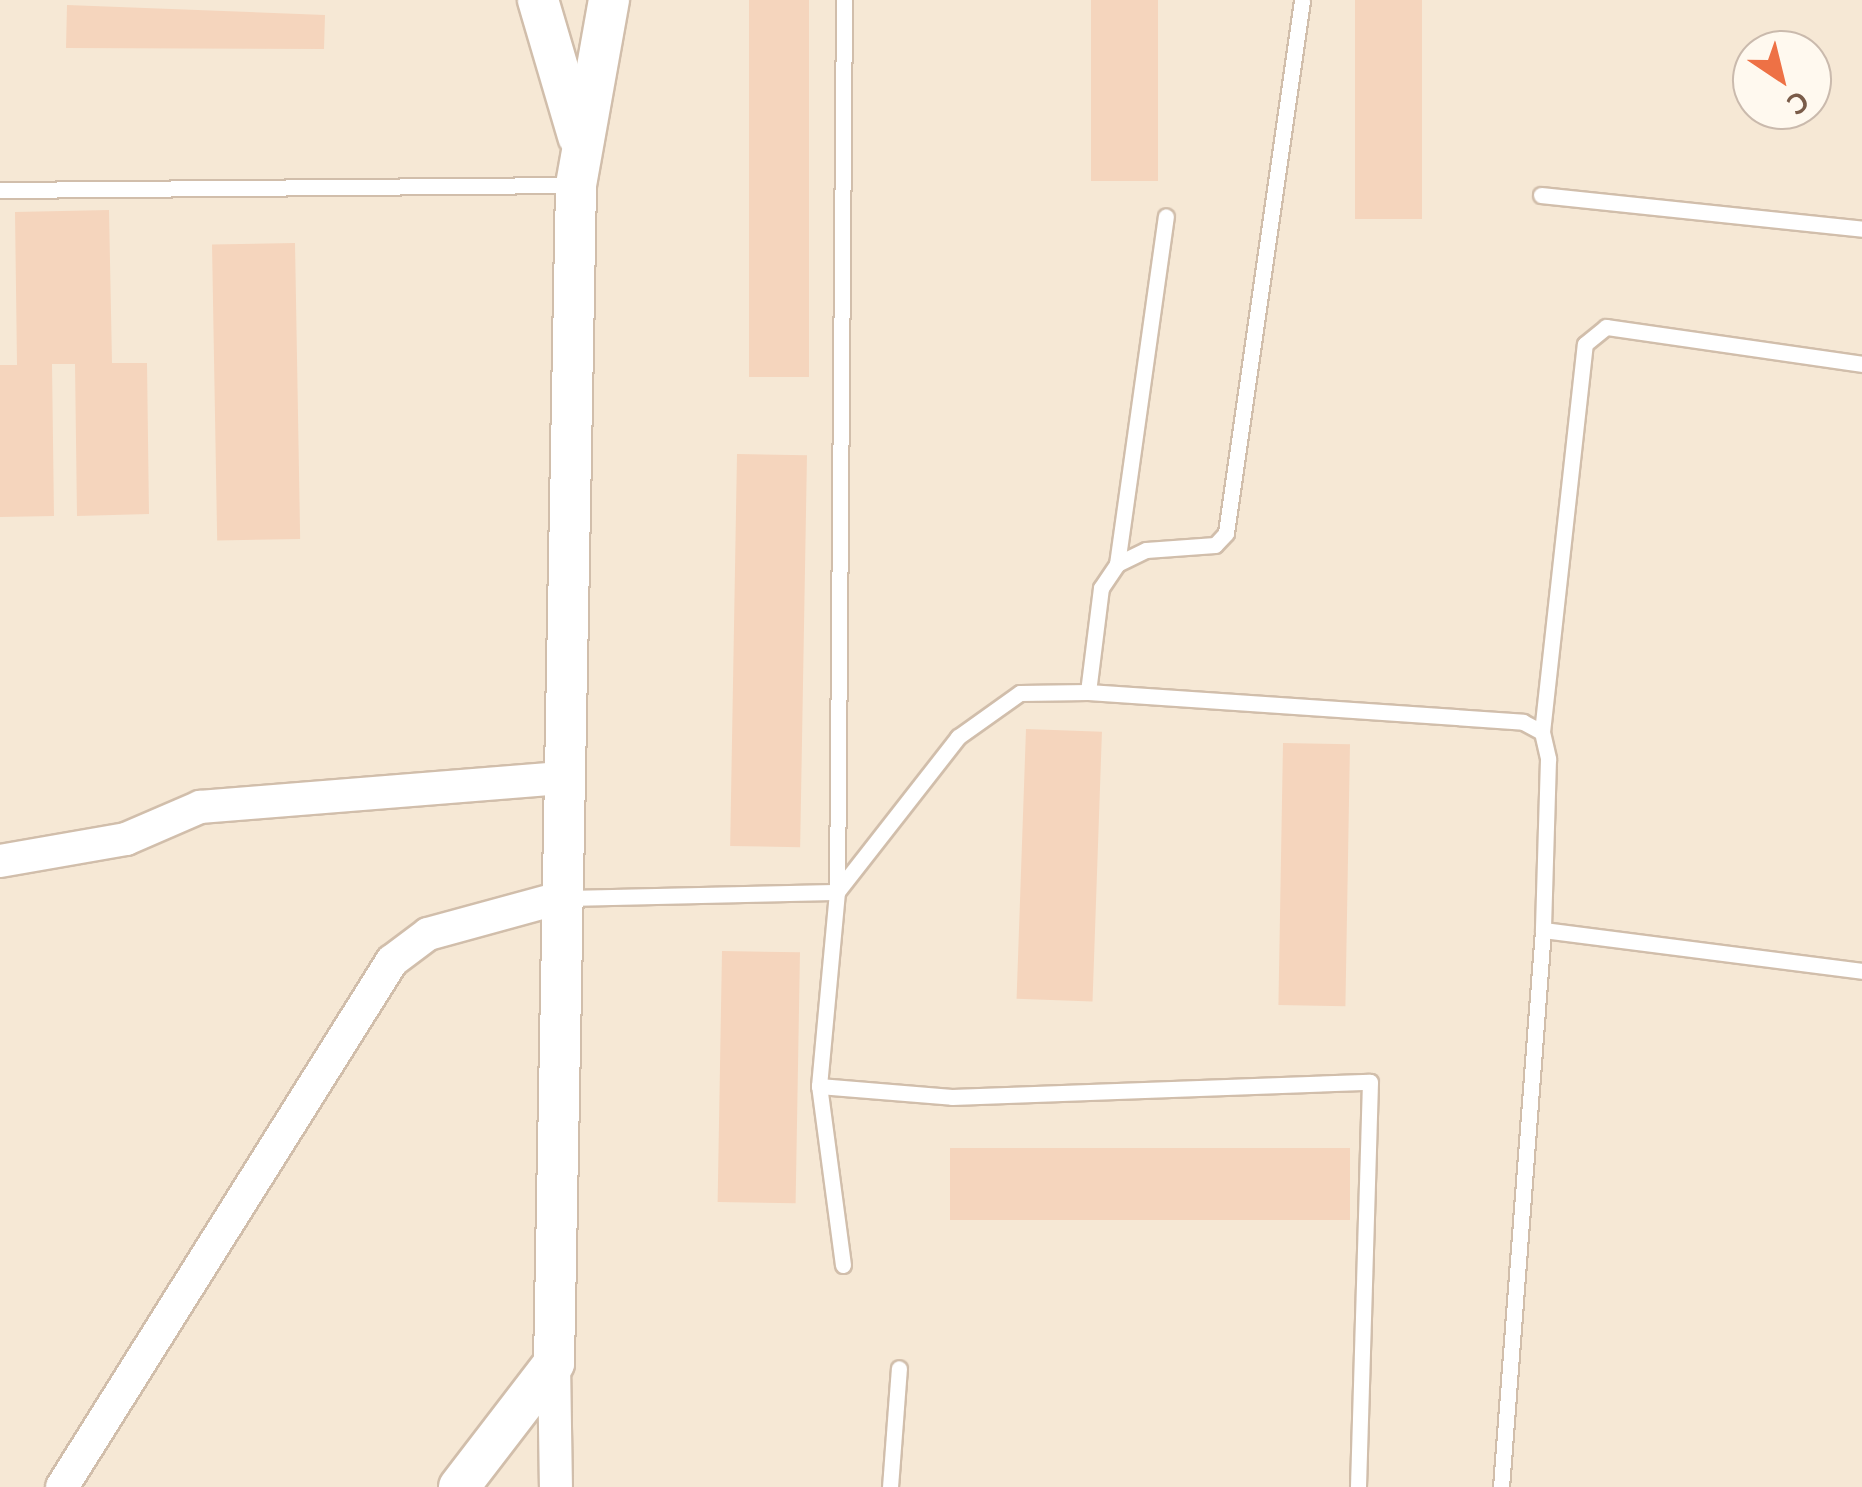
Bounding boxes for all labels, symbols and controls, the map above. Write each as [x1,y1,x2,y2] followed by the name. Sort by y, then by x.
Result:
[1732,30,1832,130] north arrow
[1780,84,1816,123] text: С

